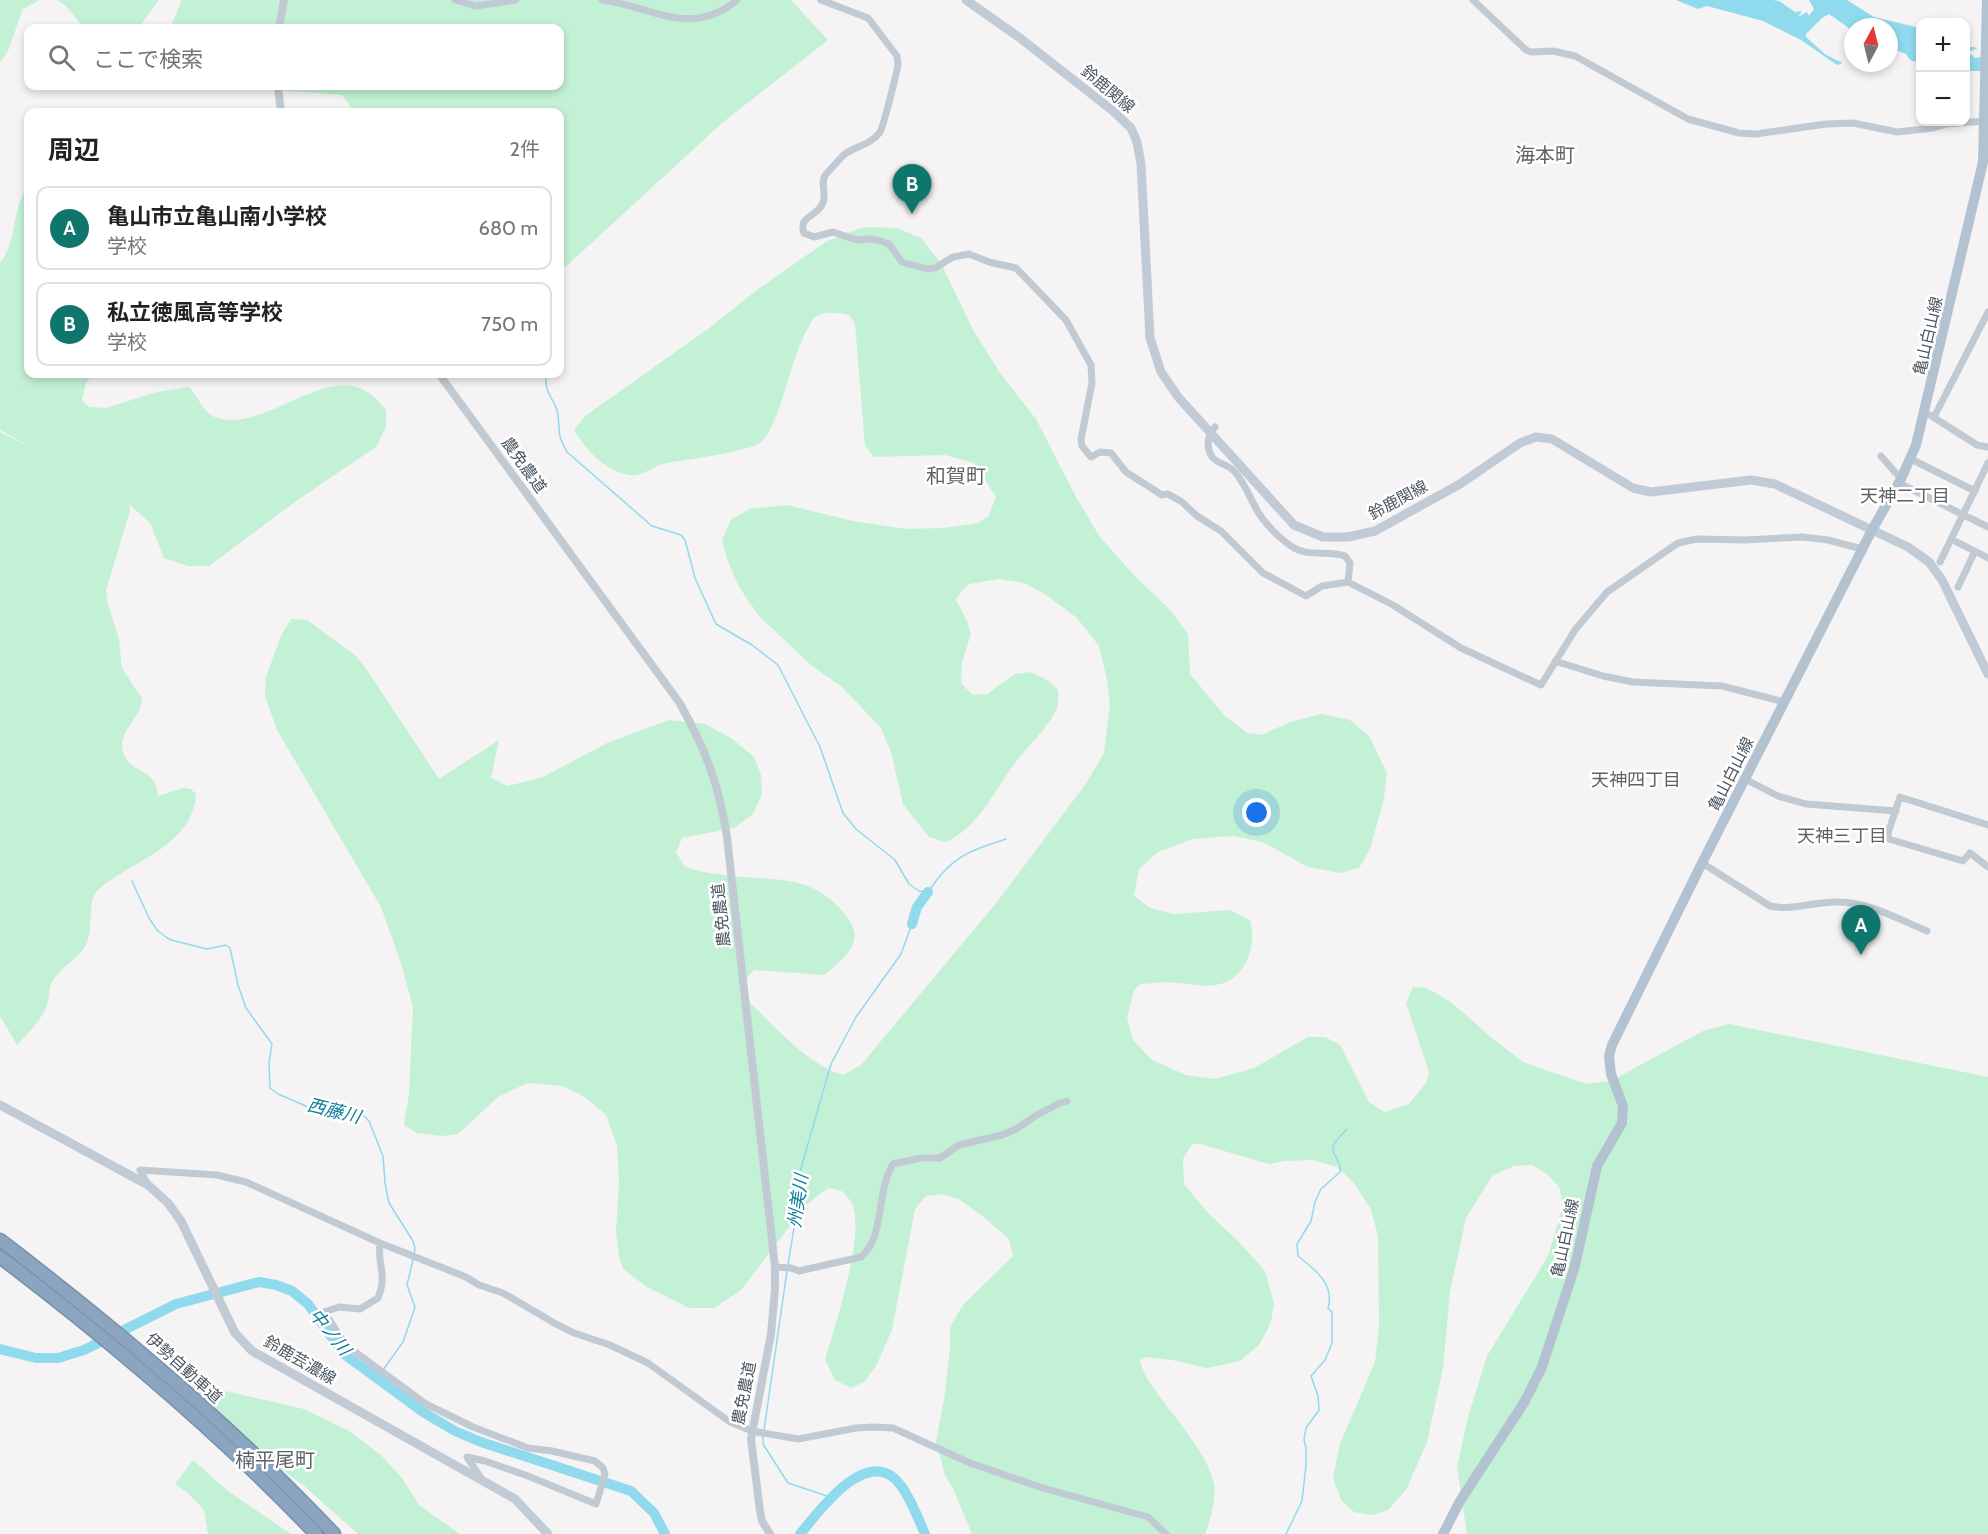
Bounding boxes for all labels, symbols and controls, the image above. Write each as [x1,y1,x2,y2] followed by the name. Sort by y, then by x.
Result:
[1844,18,1898,72] north arrow
[1916,18,1970,126] map controls
[1916,18,1970,72] button: +
[24,24,564,90] search box
[45,41,78,74] icon: search
[93,46,203,73] text: ここで検索
[1077,61,1139,117] street label: 鈴鹿関線
[1916,72,1970,126] button: −
[48,134,100,166] text: 周辺
[510,137,540,161] text: 2件
[1515,143,1575,167] district label: 海本町
[892,164,932,214] pin: B
[107,203,327,230] text: 亀山市立亀山南小学校
[63,216,76,240] text: A
[479,216,538,240] text: 680 m
[107,234,147,258] text: 学校
[1910,295,1946,377] street label: 亀山白山線
[107,299,283,326] text: 私立徳風高等学校
[63,312,76,336] text: B
[481,312,538,336] text: 750 m
[107,330,147,354] text: 学校
[498,434,550,496] street label: 農免農道
[926,464,986,488] district label: 和賀町
[1365,477,1431,523] street label: 鈴鹿関線
[1860,485,1950,507] district label: 天神二丁目
[1704,734,1758,814] street label: 亀山白山線
[1591,769,1681,791] district label: 天神四丁目
[1242,798,1271,827] your location
[1797,825,1887,847] district label: 天神三丁目
[708,882,734,948] street label: 農免農道
[1842,906,1880,955] pin: A
[305,1094,365,1129] water label: 西藤川
[783,1171,813,1229] water label: 州美川
[1547,1197,1583,1279] street label: 亀山白山線
[304,1304,357,1361] water label: 中ノ川
[142,1329,226,1407] street label: 伊勢自動車道
[261,1332,339,1388] street label: 鈴鹿芸濃線
[729,1360,759,1426] street label: 農免農道
[235,1448,315,1472] district label: 楠平尾町

